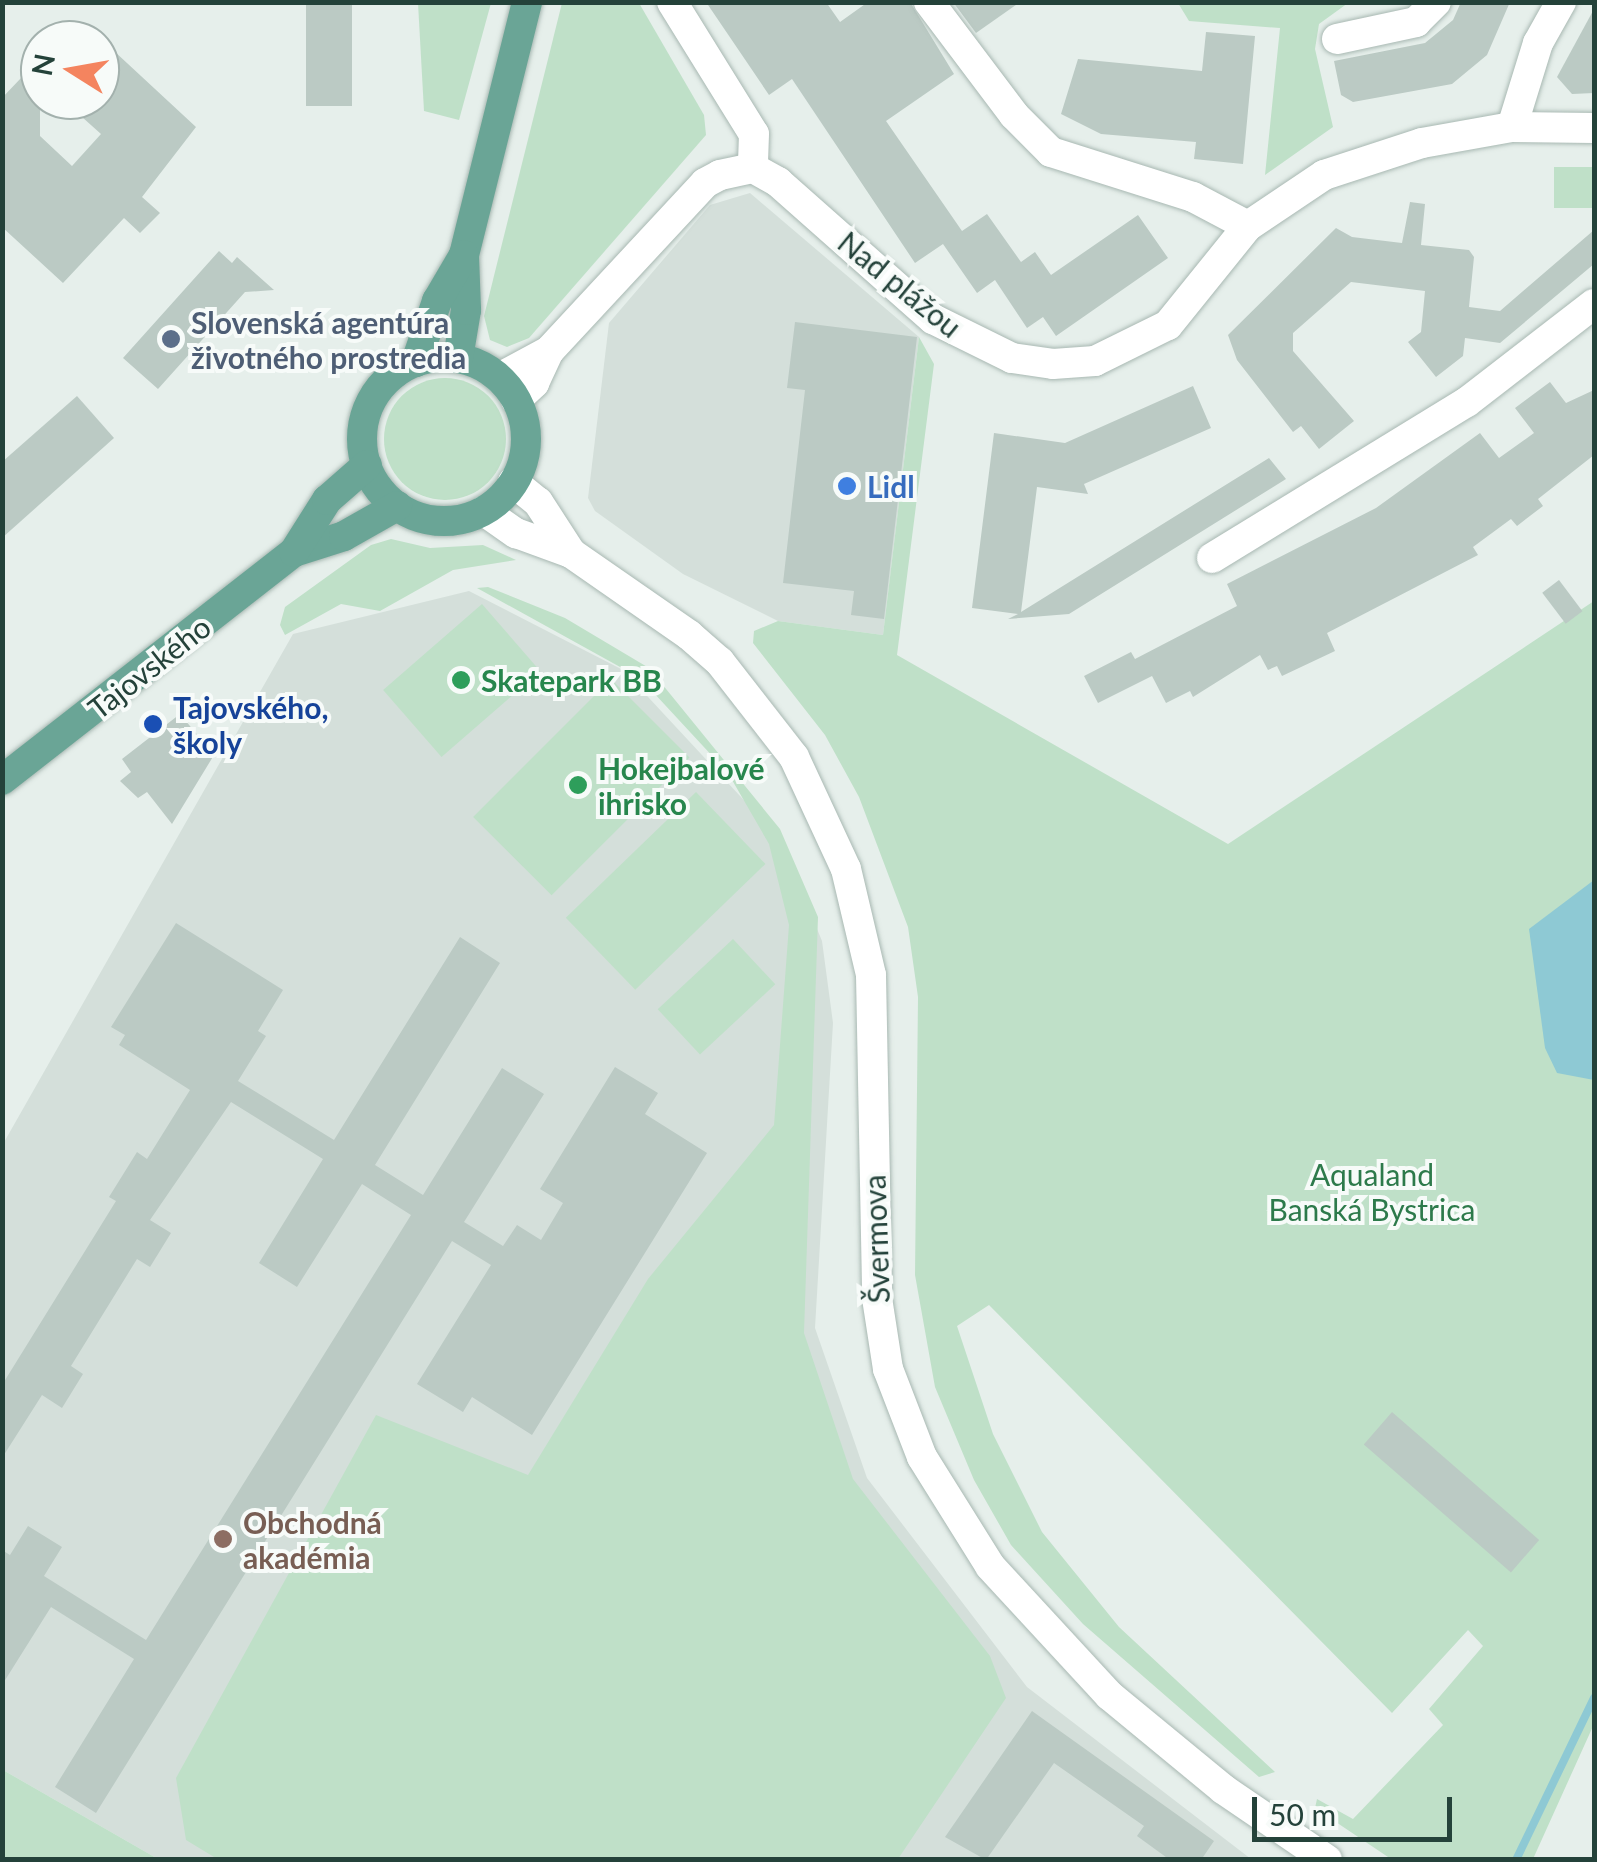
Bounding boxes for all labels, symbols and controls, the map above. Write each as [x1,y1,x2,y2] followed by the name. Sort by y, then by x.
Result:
[20,20,120,120] north arrow
[24,51,61,78] text: N
[831,224,969,344] street label: Nad plážou
[191,304,466,374] place label: Slovenská agentúra životného prostredia
[160,328,182,350] marker: Slovenská agentúra životného prostredia
[867,468,915,504] place label: Lidl
[836,475,858,497] marker: Lidl
[81,608,217,726] street label: Tajovského
[481,662,662,698] place label: Skatepark BB
[450,669,472,691] marker: Skatepark BB
[173,689,328,760] place label: Tajovského, školy
[142,713,164,735] marker: Tajovského, školy
[598,750,765,820] place label: Hokejbalové ihrisko
[567,774,589,796] marker: Hokejbalové ihrisko
[1269,1156,1475,1226] park label: Aqualand Banská Bystrica
[856,1174,896,1304] street label: Švermova
[243,1504,382,1574] place label: Obchodná akadémia
[212,1528,234,1550] marker: Obchodná akadémia
[1257,1777,1457,1839] scale bar
[1269,1796,1336,1832] text: 50 m

